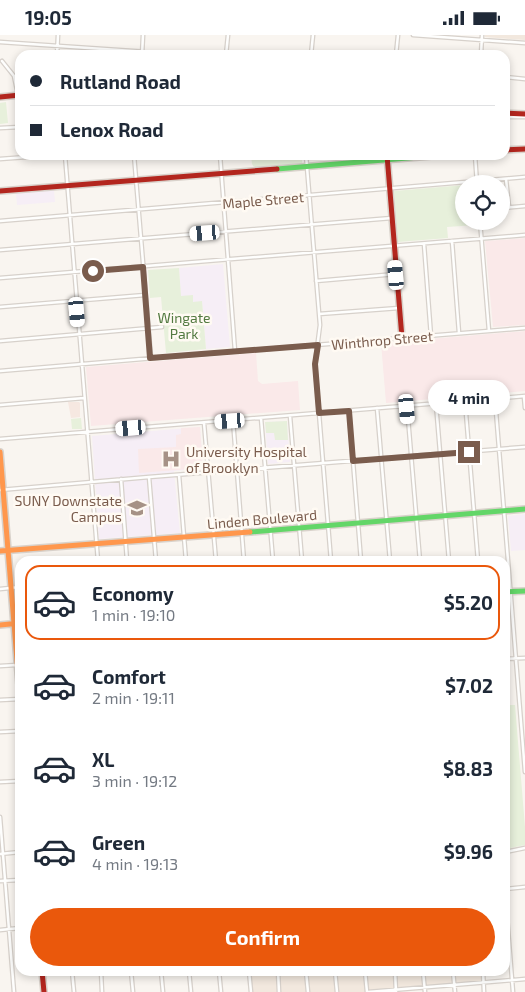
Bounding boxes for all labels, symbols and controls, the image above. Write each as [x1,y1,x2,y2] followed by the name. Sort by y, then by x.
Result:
[25,6,72,29] text: 19:05
[60,70,181,93] text: Rutland Road
[60,118,164,141] text: Lenox Road
[455,175,510,230] map controls
[455,175,510,230] button: locate
[222,188,304,212] street label: Maple Street
[189,224,220,242] car
[387,259,404,291] car
[82,260,104,282] route start
[68,296,85,328] car
[157,309,211,342] park label: Wingate Park
[331,327,433,353] street label: Winthrop Street
[428,379,510,415] callout: 4 min
[448,388,490,407] text: 4 min
[398,393,415,425] car
[214,412,245,430] car
[115,419,146,437] car
[458,441,480,463] route end
[186,443,308,476] place label: University Hospital of Brooklyn
[160,448,182,470] hospital icon: University Hospital of Brooklyn
[14,492,122,525] place label: SUNY Downstate Campus
[126,497,148,519] school or university icon: SUNY Downstate Campus
[206,506,318,532] street label: Linden Boulevard
[32,580,77,625] icon: car
[92,582,174,605] text: Economy
[444,591,493,614] text: $5.20
[92,605,175,624] text: 1 min · 19:10
[32,663,77,708] icon: car
[92,665,166,688] text: Comfort
[445,674,493,697] text: $7.02
[92,688,175,707] text: 2 min · 19:11
[32,746,77,791] icon: car
[92,748,114,771] text: XL
[443,757,493,780] text: $8.83
[92,771,177,790] text: 3 min · 19:12
[32,829,77,874] icon: car
[92,831,145,854] text: Green
[444,840,493,863] text: $9.96
[92,854,178,873] text: 4 min · 19:13
[30,908,495,966] button: Confirm

